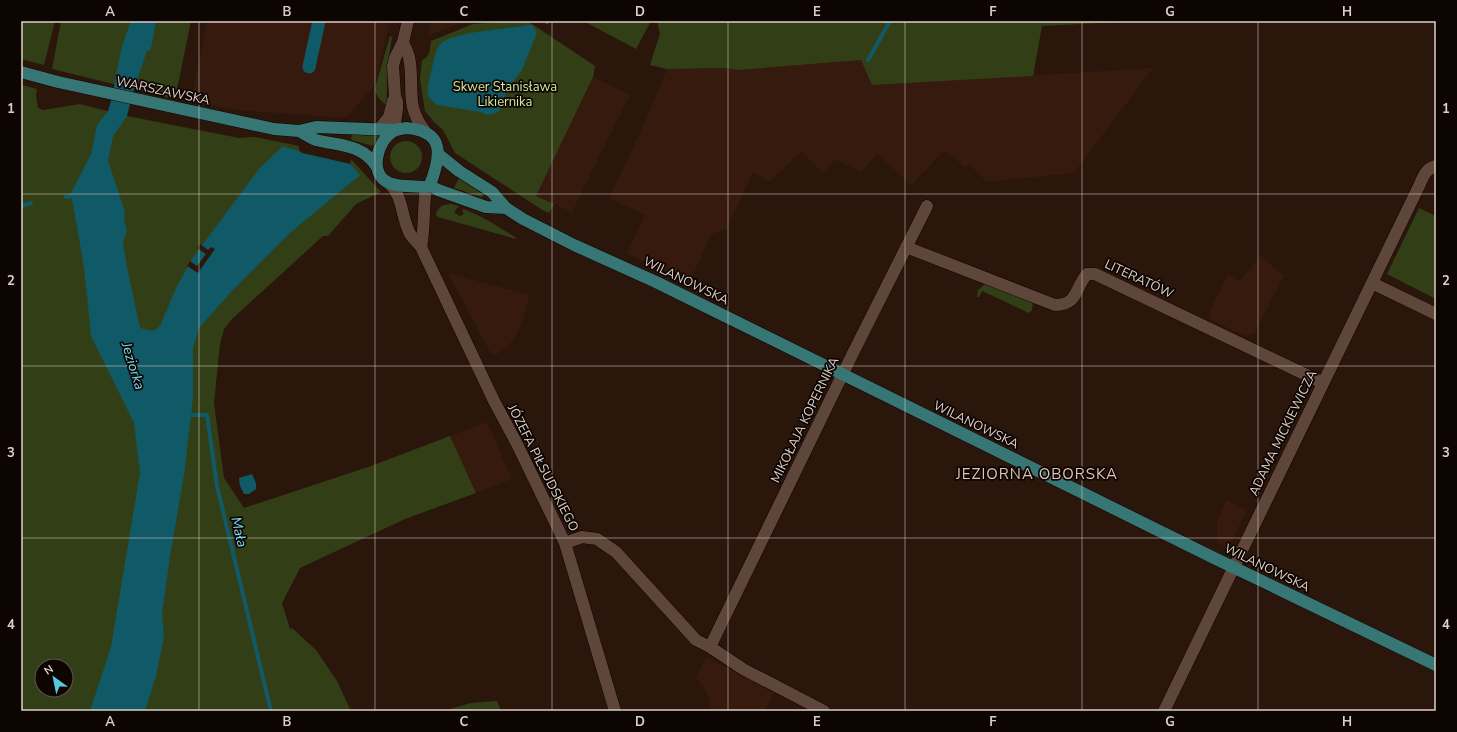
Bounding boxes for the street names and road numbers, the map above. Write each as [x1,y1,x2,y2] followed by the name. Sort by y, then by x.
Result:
[114,72,212,110] street label: WARSZAWSKA
[640,253,732,310] street label: WILANOWSKA
[1102,254,1177,303] street label: LITERATÓW
[767,354,844,486] street label: MIKOŁAJA KOPERNIKA
[1245,367,1322,499] street label: ADAMA MICKIEWICZA
[930,397,1022,454] street label: WILANOWSKA
[503,400,584,535] street label: JÓZEFA PIŁSUDSKIEGO
[1221,540,1313,597] street label: WILANOWSKA

